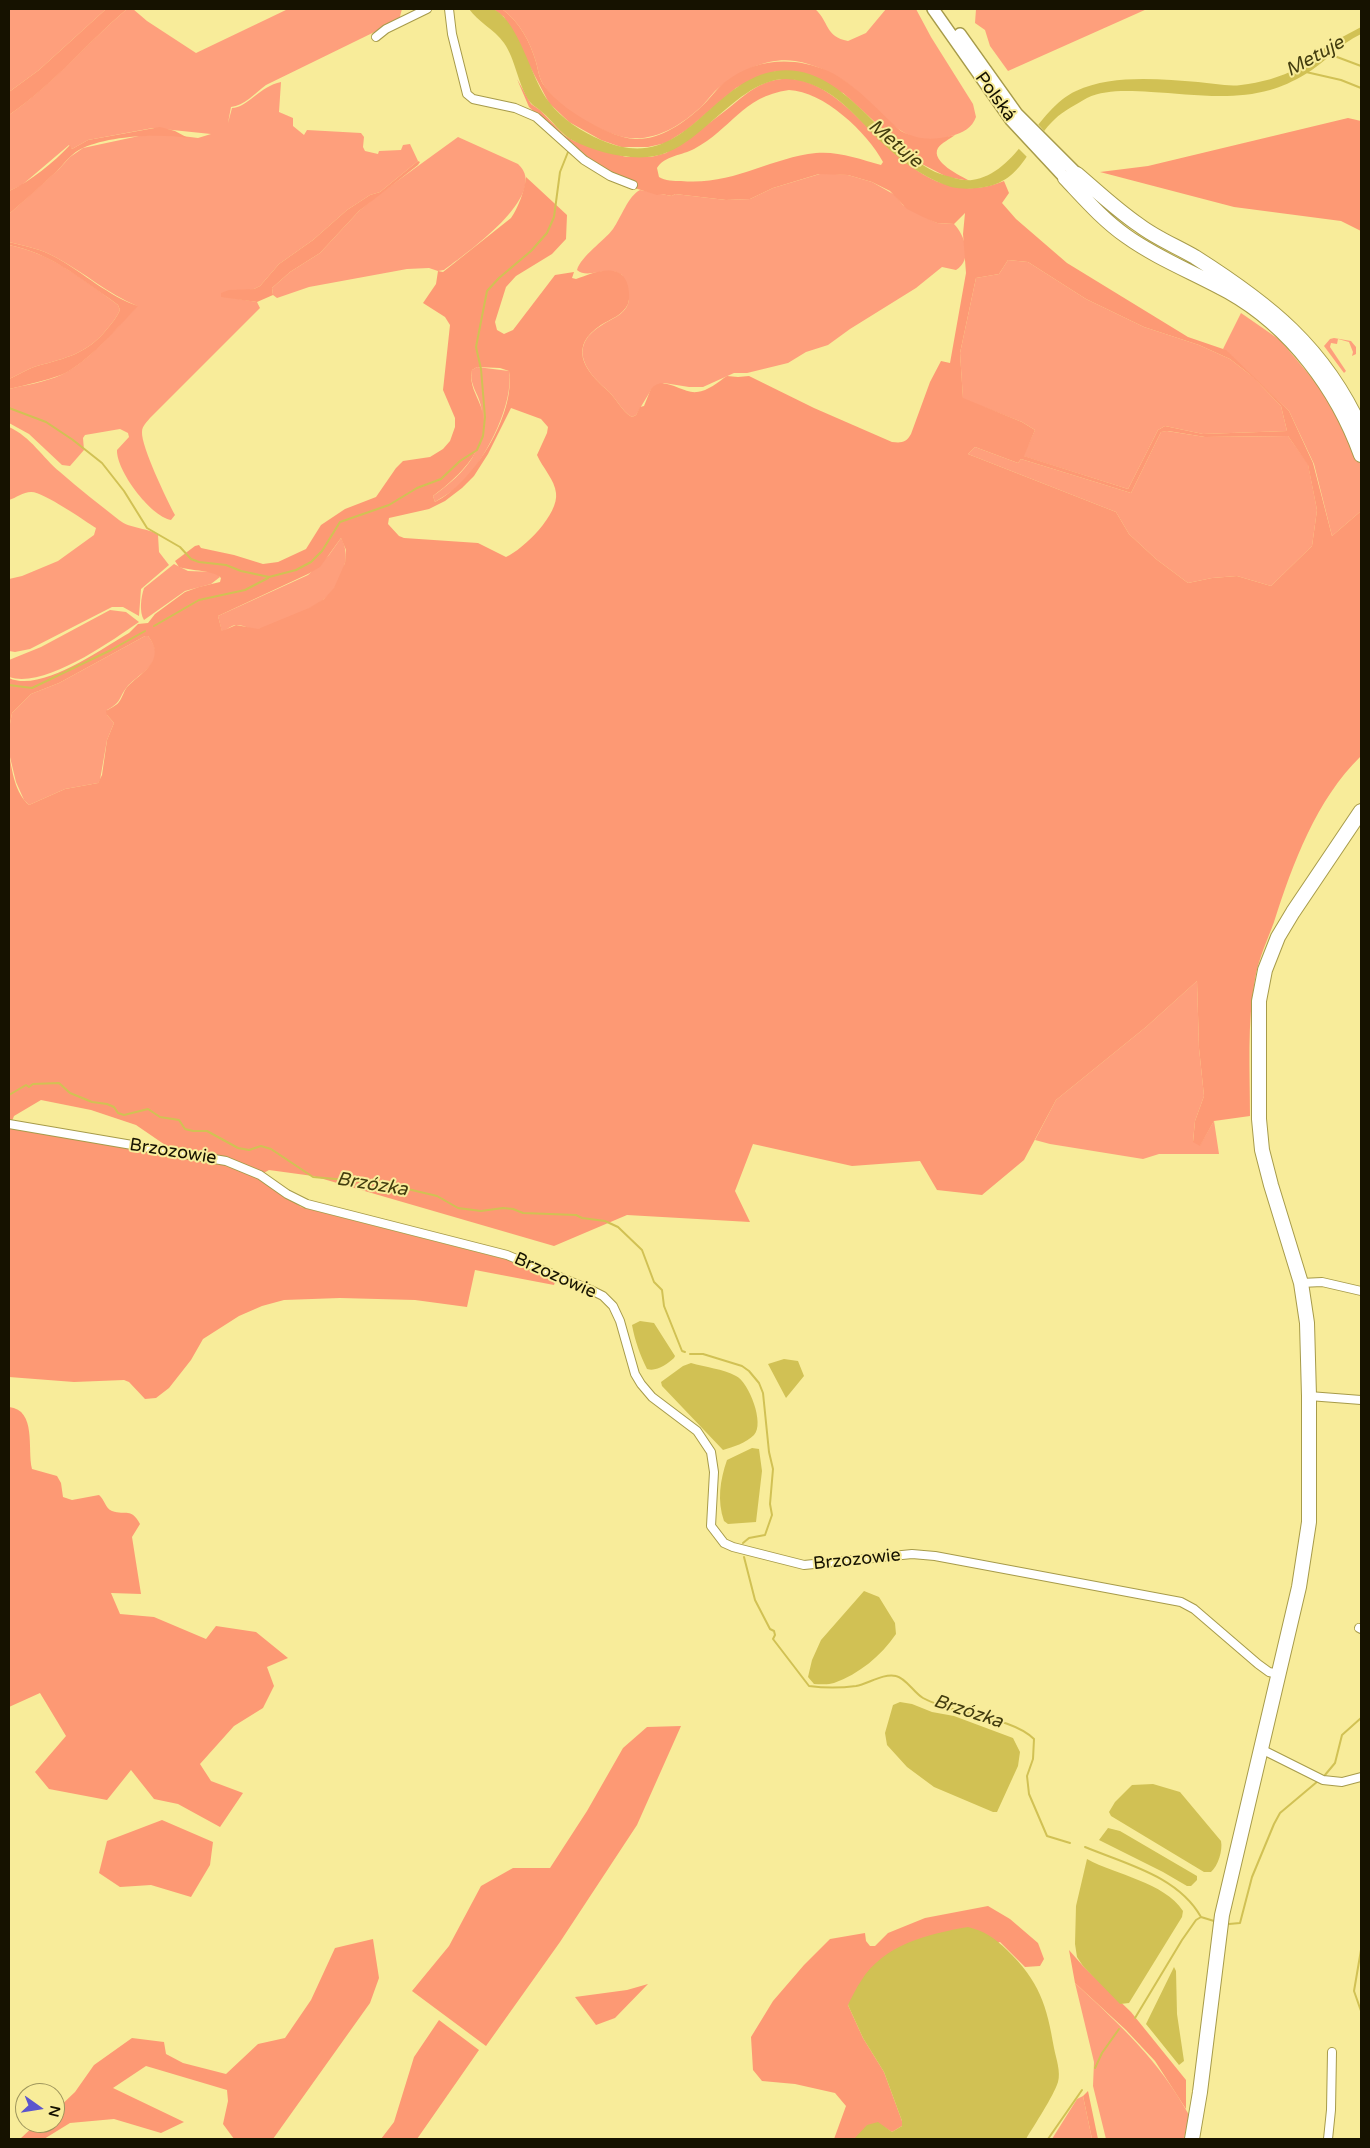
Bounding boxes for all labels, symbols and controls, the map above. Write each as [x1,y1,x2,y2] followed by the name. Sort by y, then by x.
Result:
[1282,32,1348,82] water label: Metuje
[970,68,1020,126] street label: Polská
[863,115,927,173] water label: Metuje
[128,1134,218,1170] street label: Brzozowie
[335,1168,409,1202] water label: Brzózka
[510,1248,600,1304] street label: Brzozowie
[812,1545,902,1575] street label: Brzozowie
[930,1690,1006,1734] water label: Brzózka
[15,2083,65,2133] north arrow
[45,2104,64,2119] text: N

